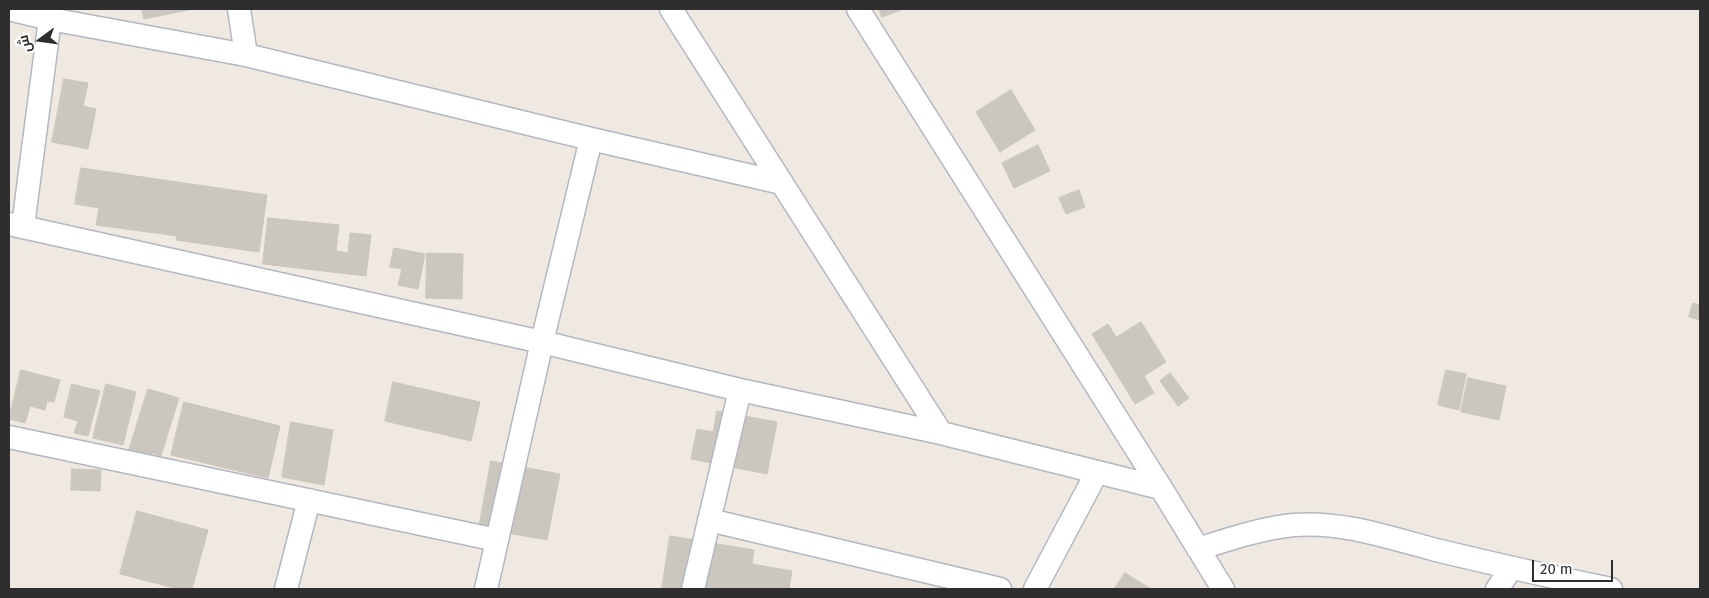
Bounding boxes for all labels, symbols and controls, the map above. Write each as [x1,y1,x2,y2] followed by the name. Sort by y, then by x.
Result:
[15,15,65,65] north arrow
[15,33,35,55] text: ش
[1534,550,1615,582] scale bar
[1540,560,1573,578] text: 20 m

